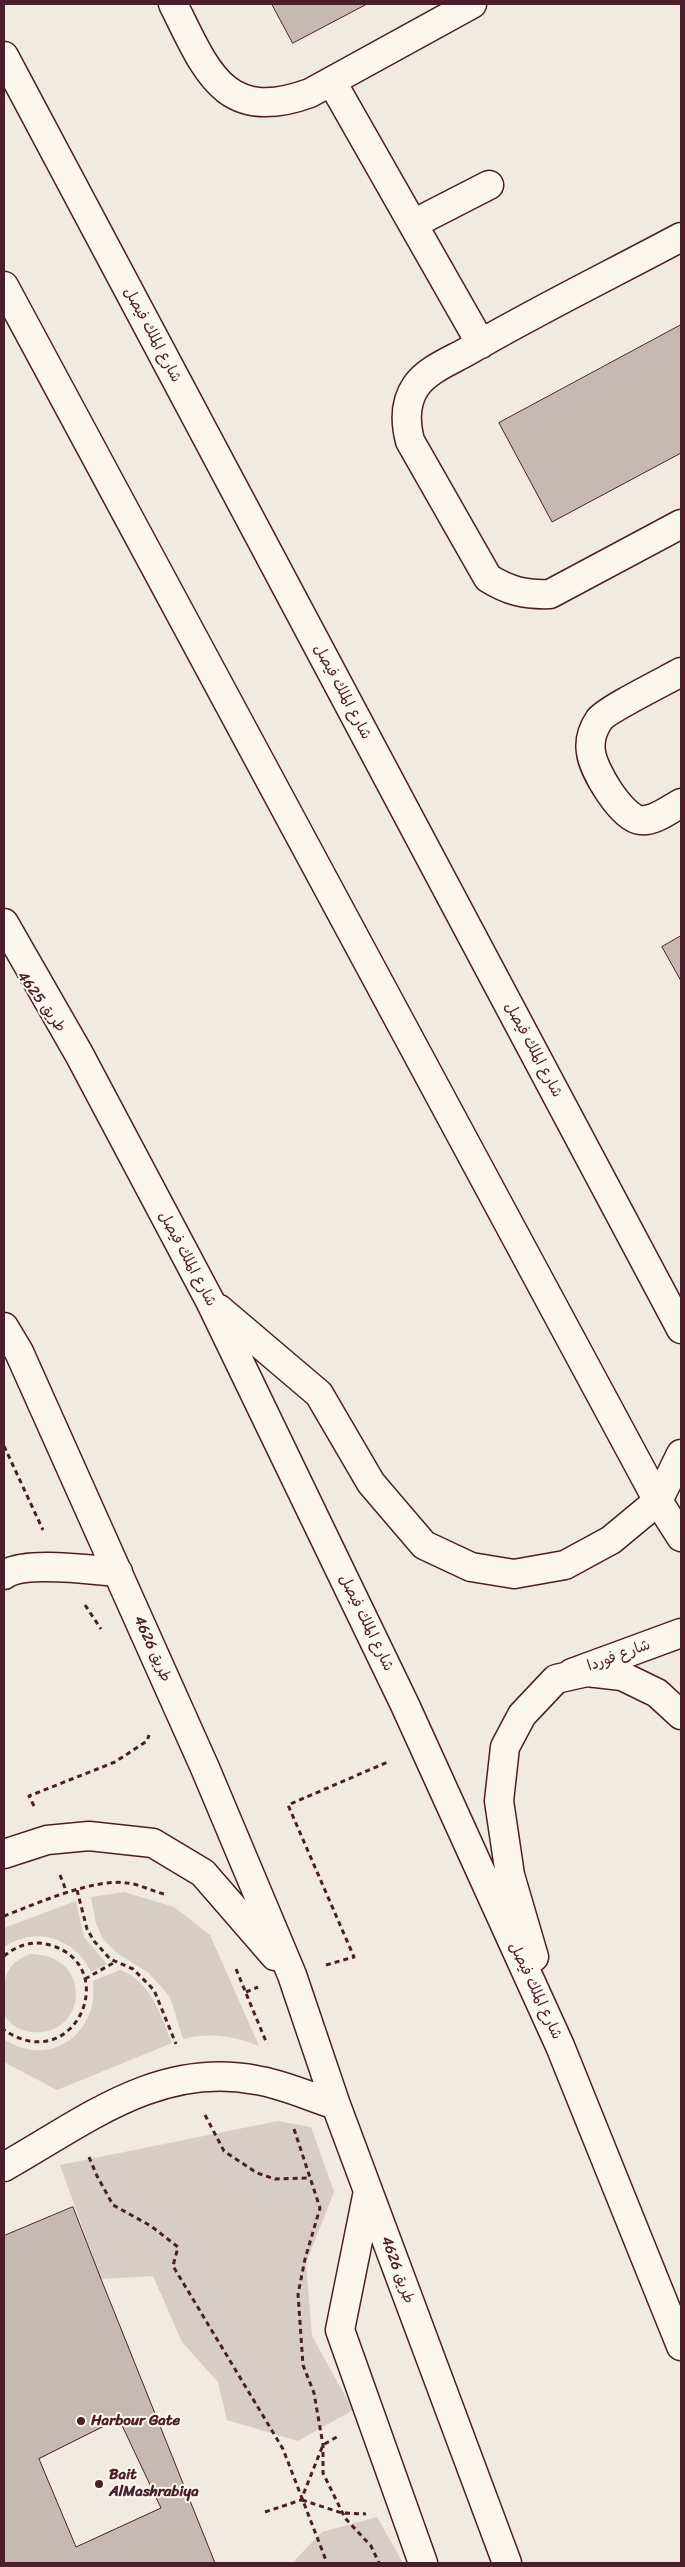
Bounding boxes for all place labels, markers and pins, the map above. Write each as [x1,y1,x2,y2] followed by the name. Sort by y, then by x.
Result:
[91,2412,180,2430] place label: Harbour Gate
[75,2415,87,2427] marker: Harbour Gate
[109,2466,199,2501] place label: Bait AlMashrabiya
[93,2478,105,2490] marker: Bait AlMashrabiya

